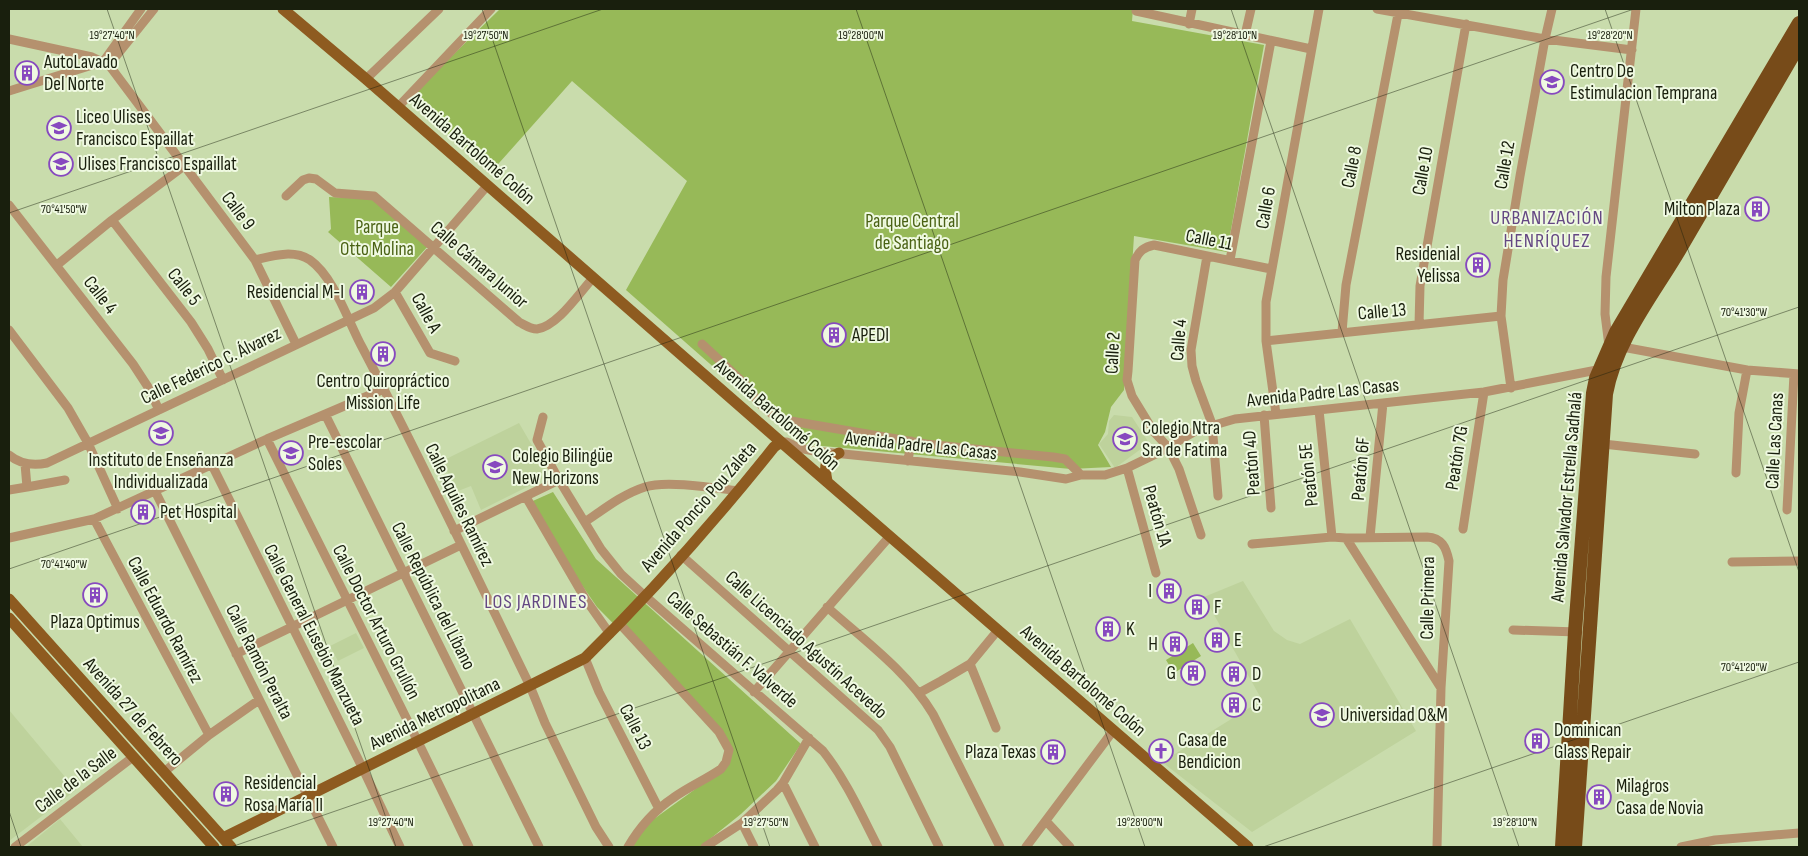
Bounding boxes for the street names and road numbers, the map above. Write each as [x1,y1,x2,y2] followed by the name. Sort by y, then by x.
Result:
[404,88,539,210] street label: Avenida Bartolomé Colón
[1489,139,1521,191] street label: Calle 12
[1337,144,1367,190] street label: Calle 8
[1407,145,1439,197] street label: Calle 10
[1251,185,1281,231] street label: Calle 6
[216,187,260,235] street label: Calle 9
[425,216,533,314] street label: Calle Cámara Junior
[1184,224,1235,256] street label: Calle 11
[162,264,206,310] street label: Calle 5
[78,271,122,319] street label: Calle 4
[406,289,447,338] street label: Calle A
[1357,298,1407,326] street label: Calle 13
[1166,318,1192,362] street label: Calle 4
[137,322,285,410] street label: Calle Federico C. Álvarez
[1100,332,1126,374] street label: Calle 2
[709,354,844,476] street label: Avenida Bartolomé Colón
[1245,374,1400,413] street label: Avenida Padre Las Casas
[1546,391,1588,604] street label: Avenida Salvador Estrella Sadhalá
[1761,392,1789,490] street label: Calle Las Canas
[1441,424,1473,492] street label: Peatón 7G
[843,426,998,465] street label: Avenida Padre Las Casas
[1238,430,1266,496] street label: Peatón 4D
[1347,436,1375,502] street label: Peatón 6F
[636,437,762,577] street label: Avenida Poncio Pou Zaleta
[419,440,499,570] street label: Calle Aquiles Ramírez
[1294,442,1324,508] street label: Peatón 5E
[1137,483,1177,550] street label: Peatón 1A
[386,518,480,674] street label: Calle República del Líbano
[258,540,370,730] street label: Calle General Eusebio Manzueta
[327,541,425,703] street label: Calle Doctor Arturo Grullón
[122,553,208,687] street label: Calle Eduardo Ramírez
[1416,556,1440,640] street label: Calle Primera
[720,566,892,724] street label: Calle Licenciado Agustín Acevedo
[662,587,802,713] street label: Calle Sebastián F. Valverde
[220,601,298,723] street label: Calle Ramón Peralta
[1015,620,1150,742] street label: Avenida Bartolomé Colón
[78,652,188,771] street label: Avenida 27 de Febrero
[365,673,504,756] street label: Avenida Metropolitana
[614,700,656,754] street label: Calle 13
[31,742,121,818] street label: Calle de la Salle

